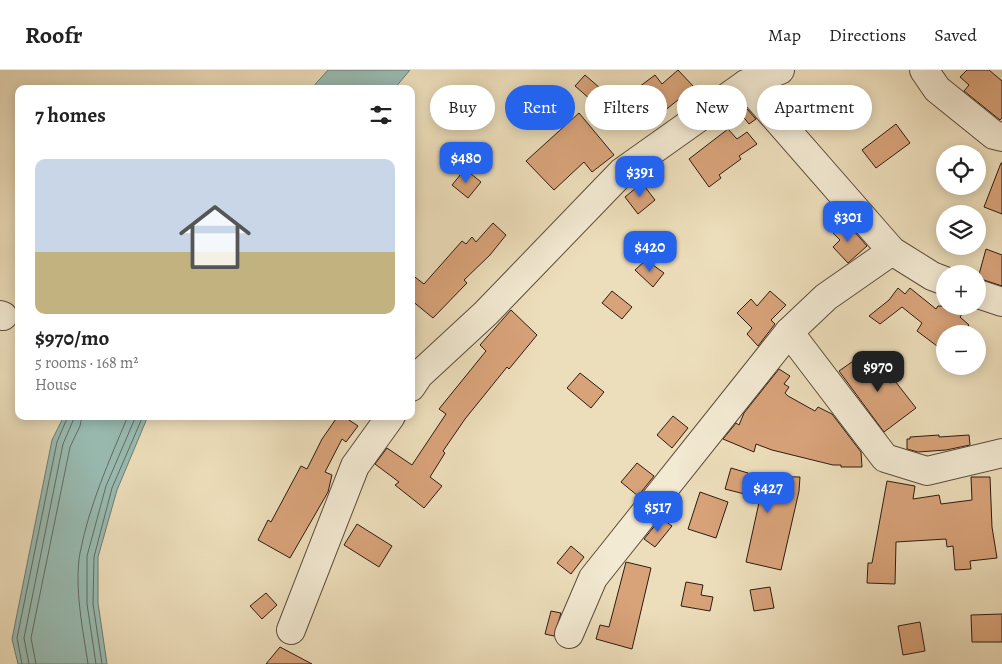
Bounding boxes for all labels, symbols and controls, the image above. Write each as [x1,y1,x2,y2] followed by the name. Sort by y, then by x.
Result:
[25,19,82,51] text: Roofr
[768,23,801,47] text: Map
[829,23,906,47] text: Directions
[934,23,977,47] text: Saved
[430,85,495,130] chip: Buy
[505,85,575,130] chip: Rent
[585,85,667,130] chip: Filters
[677,85,747,130] chip: New
[757,85,872,130] chip: Apartment
[35,101,106,129] text: 7 homes
[367,101,395,129] icon: filters
[436,142,496,184] pin: $480
[936,145,986,375] map controls
[936,145,986,195] button: locate
[451,147,481,169] text: $480
[610,156,670,198] pin: $391
[626,161,654,183] text: $391
[170,192,260,282] icon: home
[818,200,878,243] pin: $301
[936,205,986,255] button: layers
[834,206,862,228] text: $301
[620,230,680,273] pin: $420
[635,236,665,258] text: $420
[936,265,986,315] button: +
[35,324,109,352] text: $970/mo
[936,325,986,375] button: −
[848,350,908,393] pin: $970
[35,352,139,374] text: 5 rooms · 168 m²
[863,356,893,378] text: $970
[35,374,77,396] text: House
[738,472,798,514] pin: $427
[753,477,783,499] text: $427
[628,490,688,533] pin: $517
[645,496,671,518] text: $517

